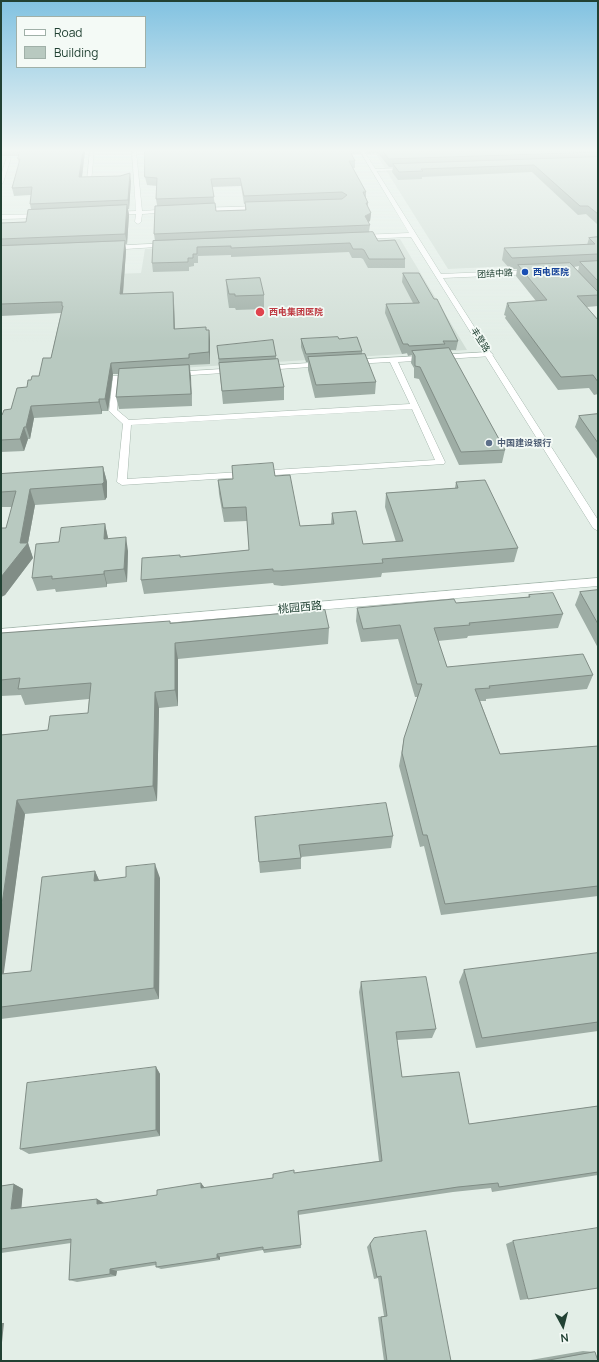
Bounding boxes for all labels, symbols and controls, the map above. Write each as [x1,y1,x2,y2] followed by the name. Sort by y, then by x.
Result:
[16,16,146,68] legend
[54,24,82,41] text: Road
[54,44,98,61] text: Building
[520,267,530,277] marker: 西电医院
[533,267,569,277] place label: 西电医院
[477,268,513,280] street label: 团结中路
[254,306,266,318] marker: 西电集团医院
[269,307,323,317] place label: 西电集团医院
[468,326,492,354] street label: 丰登路
[484,438,494,448] marker: 中国建设银行
[497,438,551,448] place label: 中国建设银行
[278,600,322,616] street label: 桃园西路
[543,1306,583,1346] north arrow
[560,1330,569,1346] text: N

